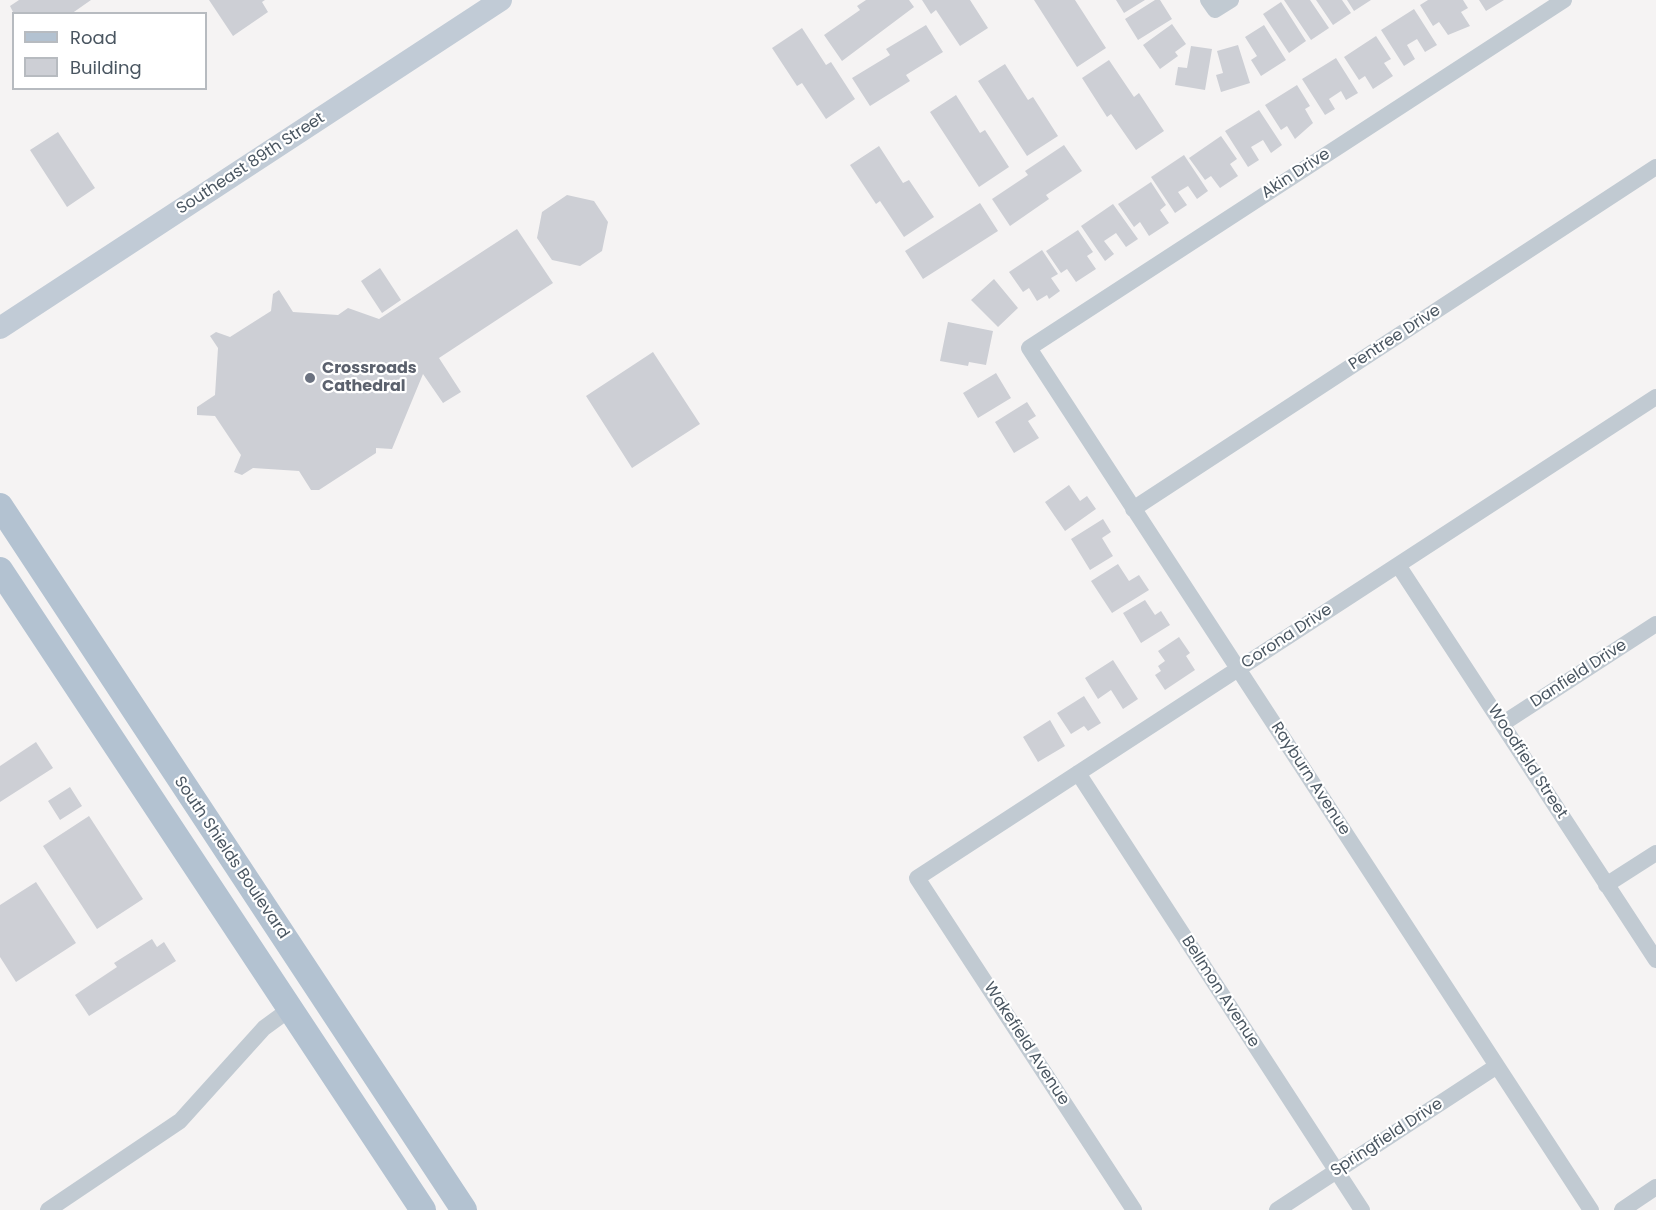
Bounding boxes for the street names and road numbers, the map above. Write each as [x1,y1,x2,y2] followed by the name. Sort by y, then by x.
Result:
[173,109,329,219] street label: Southeast 89th Street
[1258,145,1334,203] street label: Akin Drive
[1346,301,1444,375] street label: Pentree Drive
[1238,601,1336,673] street label: Corona Drive
[1527,636,1631,712] street label: Danfield Drive
[1483,701,1571,823] street label: Woodfield Street
[1266,719,1354,839] street label: Rayburn Avenue
[169,773,293,943] street label: South Shields Boulevard
[1177,933,1263,1051] street label: Bellmon Avenue
[979,979,1073,1109] street label: Wakefield Avenue
[1327,1095,1447,1181] street label: Springfield Drive

